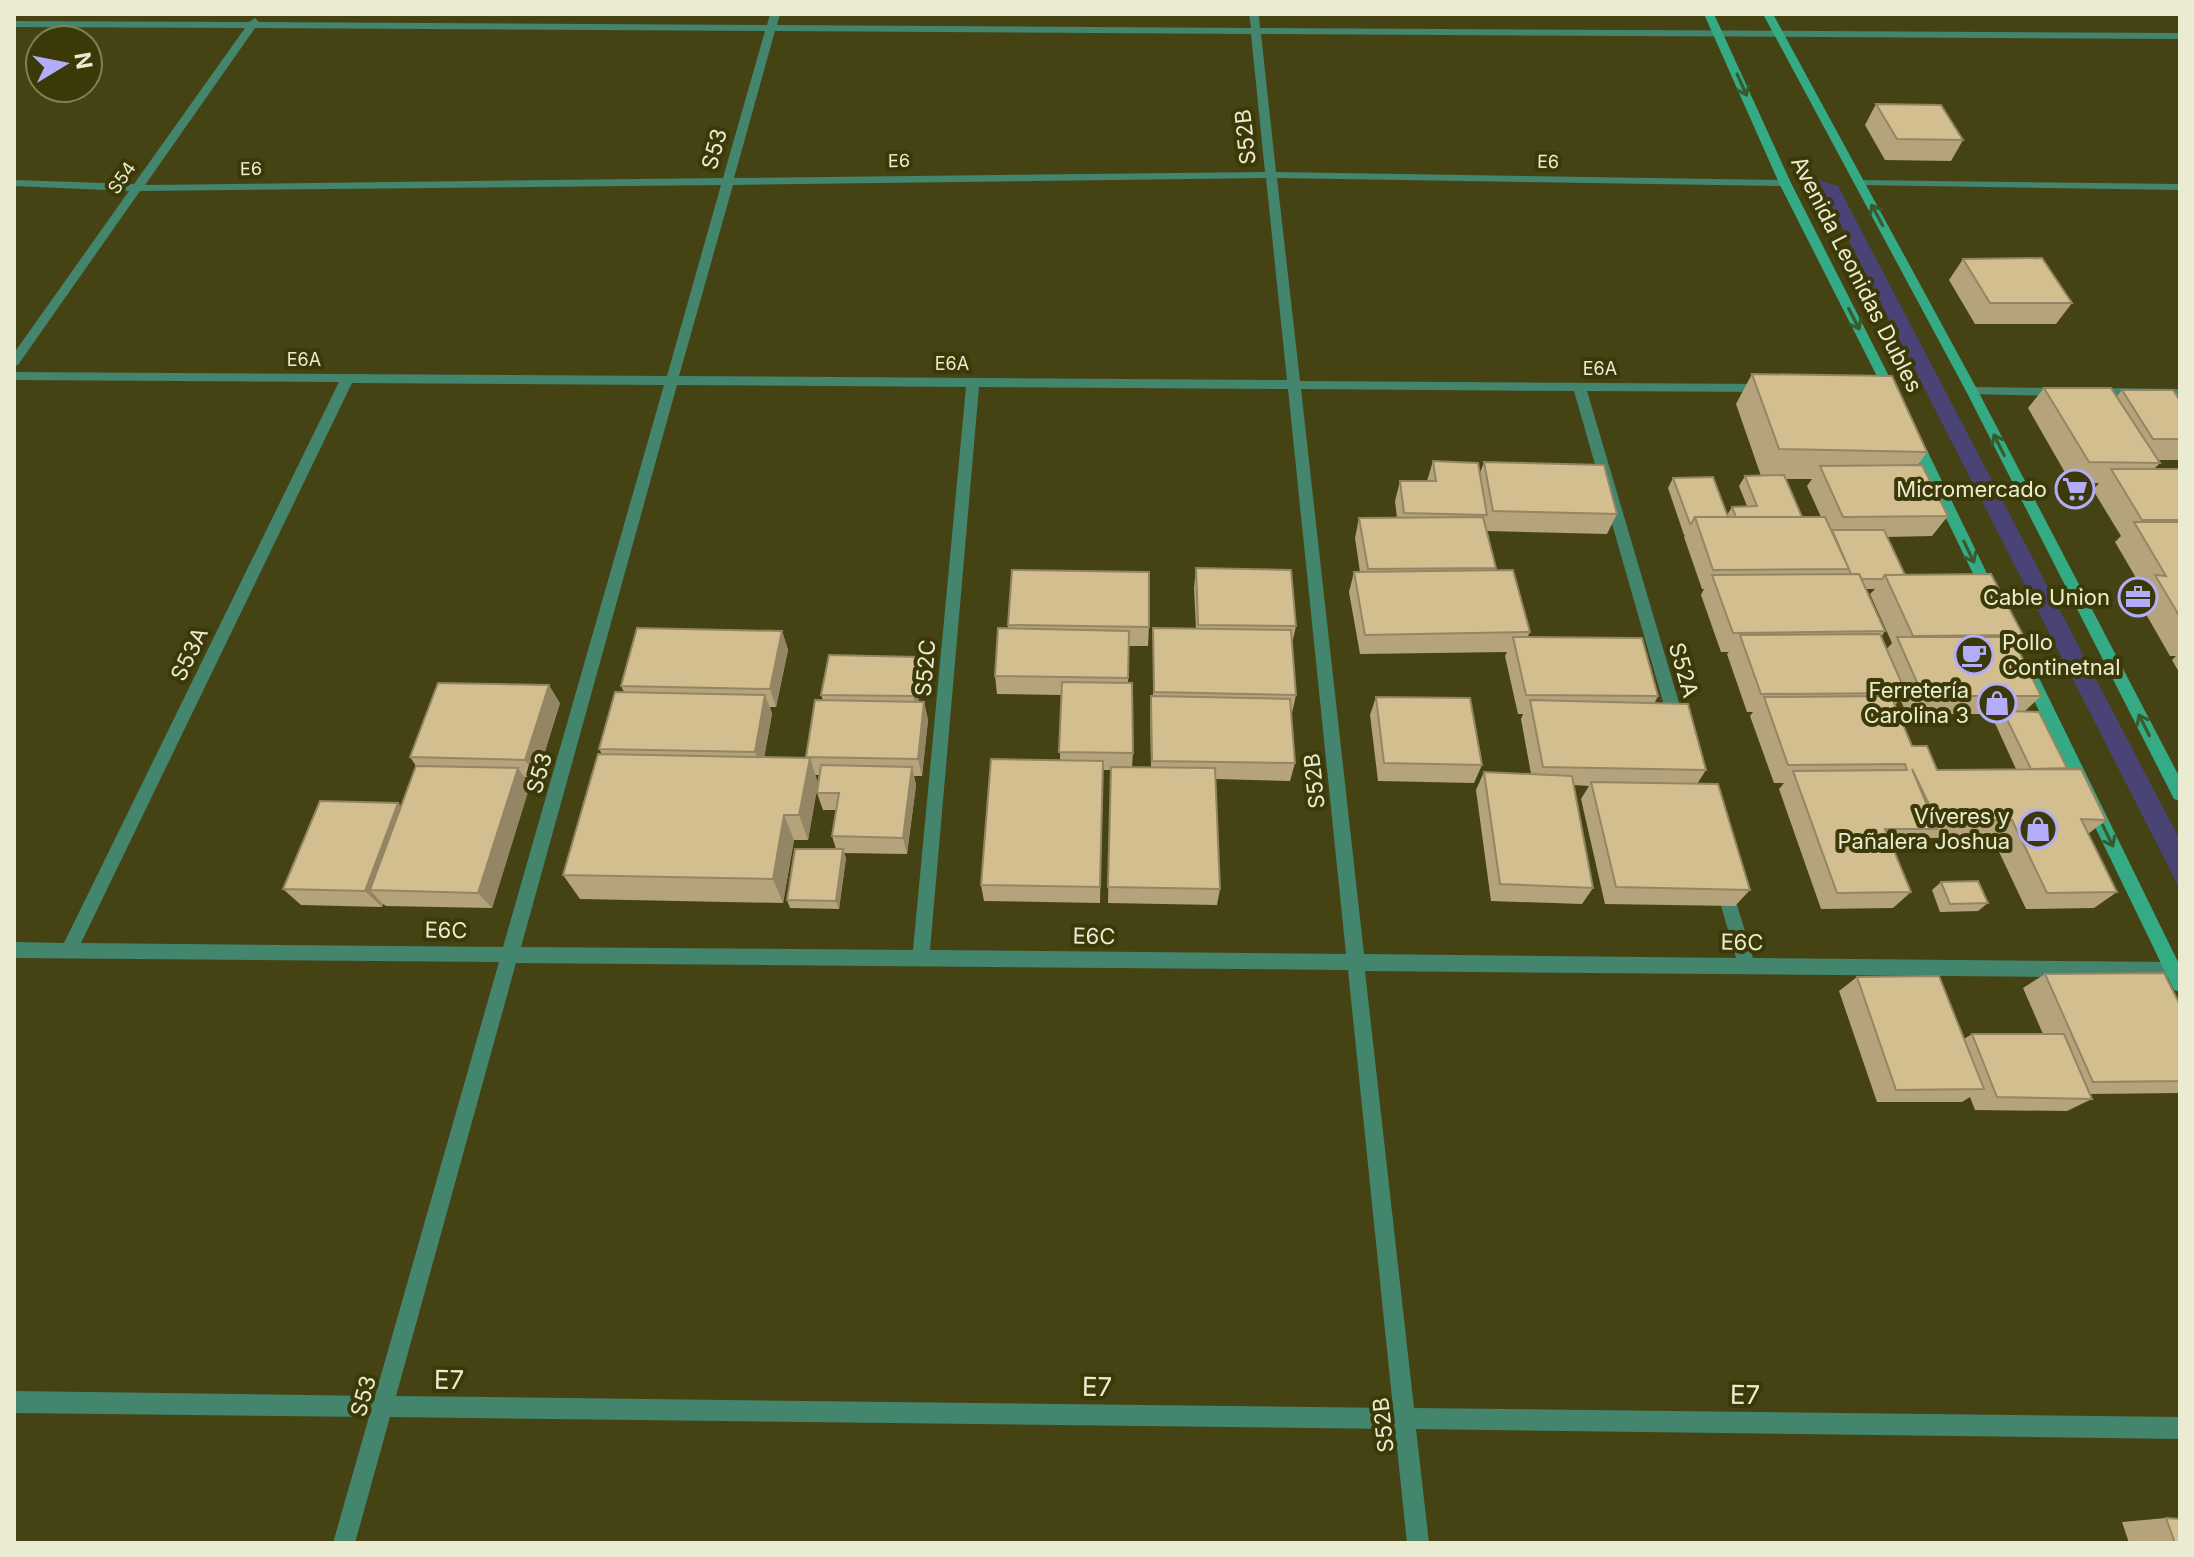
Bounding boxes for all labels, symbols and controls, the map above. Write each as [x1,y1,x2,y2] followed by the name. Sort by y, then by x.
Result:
[24,24,104,104] north arrow
[69,50,98,71] text: N
[1735,72,1750,97] one-way arrow
[1229,108,1261,166] street label: S52B
[696,126,732,172] street label: S53
[888,150,910,171] street label: E6
[1537,151,1559,172] street label: E6
[1786,152,1928,396] street label: Avenida Leonidas Dubles
[103,158,140,198] street label: S54
[240,158,262,179] street label: E6
[1869,203,1885,227] one-way arrow
[1847,307,1863,331] one-way arrow
[287,349,321,370] street label: E6A
[935,353,969,374] street label: E6A
[1583,358,1617,379] street label: E6A
[1991,433,2006,457] one-way arrow
[2054,468,2096,510] supermarket icon: Micromercado
[1896,476,2047,502] place label: Micromercado
[1962,540,1978,564] one-way arrow
[2117,576,2159,618] office icon: Cable Union
[1983,584,2110,610] place label: Cable Union
[165,623,213,685] street label: S53A
[2002,629,2121,680] place label: Pollo Continetnal
[1953,634,1995,676] cafe icon: Pollo Continetnal
[910,638,940,698] street label: S52C
[1664,639,1704,701] street label: S52A
[1864,677,1969,728] place label: Ferretería Carolina 3
[1976,682,2018,724] shop icon: Ferretería Carolina 3
[2136,714,2152,738] one-way arrow
[521,750,557,796] street label: S53
[1298,752,1330,810] street label: S52B
[1838,803,2010,854] place label: Víveres y Pañalera Joshua
[2017,808,2059,850] shop icon: Víveres y Pañalera Joshua
[2101,824,2116,848] one-way arrow
[424,917,468,943] street label: E6C
[1072,923,1116,949] street label: E6C
[1720,929,1764,955] street label: E6C
[434,1364,464,1395] street label: E7
[1082,1371,1112,1402] street label: E7
[345,1373,381,1419] street label: S53
[1730,1379,1760,1410] street label: E7
[1367,1396,1399,1454] street label: S52B

